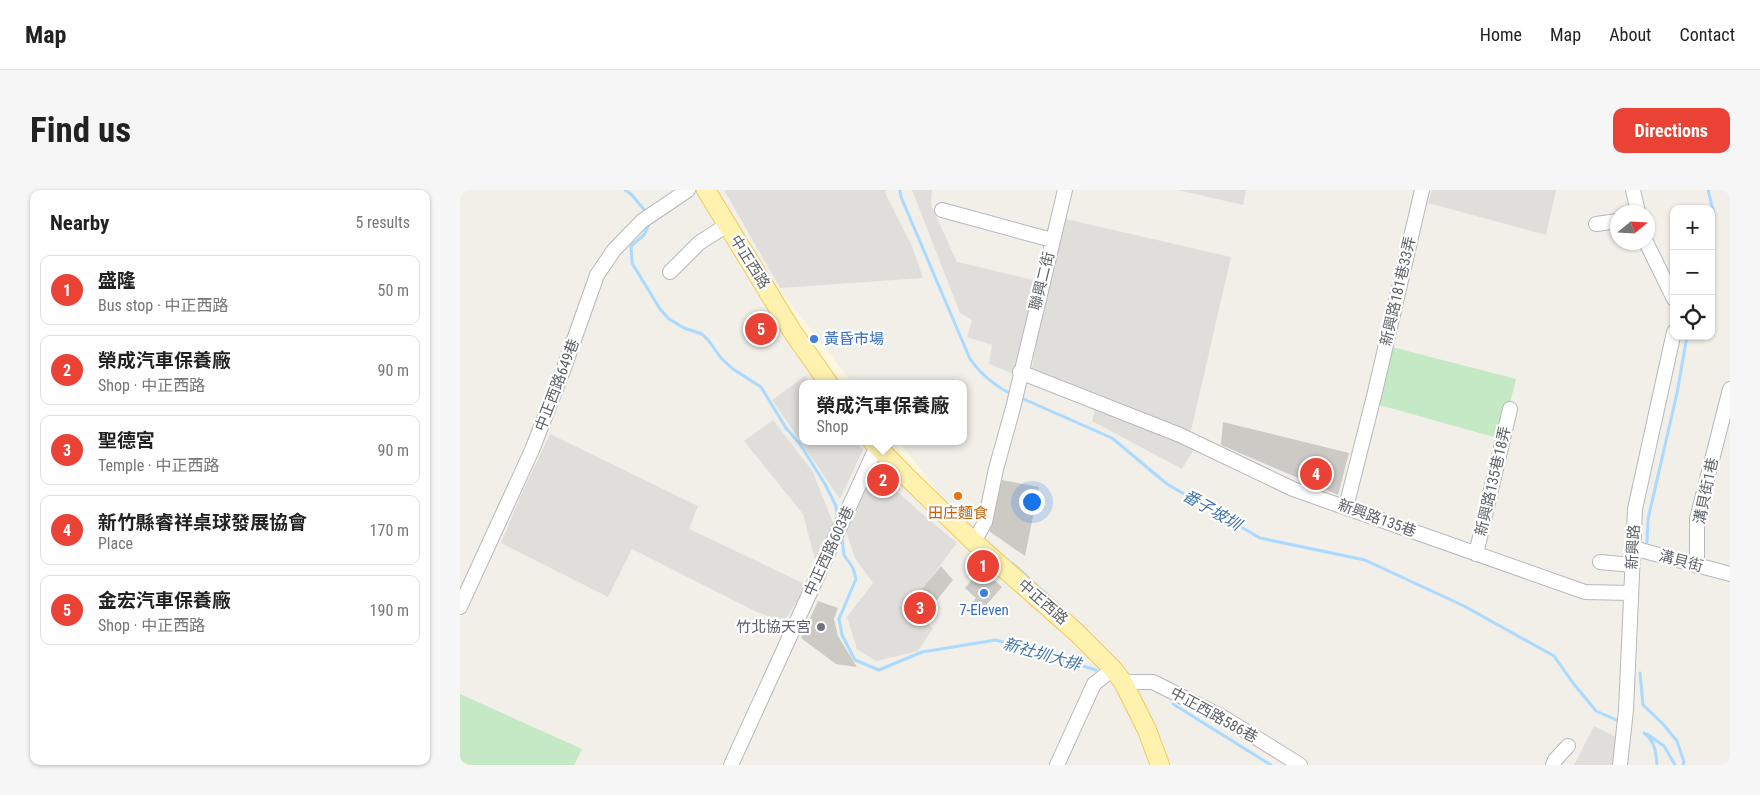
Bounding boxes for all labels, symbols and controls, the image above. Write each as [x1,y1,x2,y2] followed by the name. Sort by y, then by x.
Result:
[25,21,66,49] text: Map
[1480,24,1522,45] text: Home
[1550,24,1581,45] text: Map
[1609,24,1651,45] text: About
[1679,24,1735,45] text: Contact
[1613,108,1730,153] button: Directions
[30,110,131,151] text: Find us
[1610,205,1655,250] north arrow
[1670,205,1715,340] map controls
[1670,205,1715,250] button: +
[50,211,109,235] text: Nearby
[355,213,410,232] text: 5 results
[726,232,774,292] street label: 中正西路
[1377,234,1419,348] street label: 新興路181巷33弄
[1026,250,1058,312] street label: 聯興二街
[1670,250,1715,295] button: −
[98,269,136,292] text: 盛隆
[63,281,71,300] text: 1
[377,281,409,300] text: 50 m
[1670,295,1715,340] button: locate
[98,296,228,315] text: Bus stop · 中正西路
[745,310,777,348] pin: 5
[824,330,884,348] place label: 黃昏市場
[808,333,820,345] marker: 黃昏市場
[531,336,583,434] street label: 中正西路649巷
[98,349,231,372] text: 榮成汽車保養廠
[63,361,71,380] text: 2
[377,361,409,380] text: 90 m
[98,376,205,395] text: Shop · 中正西路
[799,380,967,445] popup
[816,394,950,417] text: 榮成汽車保養廠
[816,417,848,436] text: Shop
[1472,424,1514,538] street label: 新興路135巷18弄
[98,429,155,452] text: 聖德宮
[63,441,71,460] text: 3
[377,441,409,460] text: 90 m
[1300,455,1332,493] pin: 4
[98,456,219,475] text: Temple · 中正西路
[1690,456,1722,526] street label: 溝貝街1巷
[867,461,899,499] pin: 2
[1180,486,1246,535] water label: 番子坡圳
[1019,489,1045,515] your location
[952,490,964,502] marker: 田庄麵食
[1335,495,1419,541] street label: 新興路135巷
[800,503,858,599] street label: 中正西路603巷
[928,504,988,522] place label: 田庄麵食
[98,511,307,534] text: 新竹縣睿祥桌球發展協會
[63,521,71,540] text: 4
[370,521,409,540] text: 170 m
[1623,524,1643,570] street label: 新興路
[98,534,133,553] text: Place
[1657,546,1705,576] street label: 溝貝街
[967,547,999,585] pin: 1
[1014,576,1072,628] street label: 中正西路
[978,587,990,599] marker: 7-Eleven
[98,589,231,612] text: 金宏汽車保養廠
[904,589,936,627] pin: 3
[63,601,71,620] text: 5
[370,601,409,620] text: 190 m
[959,601,1009,619] place label: 7-Eleven
[98,616,205,635] text: Shop · 中正西路
[736,618,811,636] place label: 竹北協天宮
[815,621,827,633] marker: 竹北協天宮
[1001,634,1085,675] water label: 新社圳大排
[1167,684,1261,746] street label: 中正西路586巷

